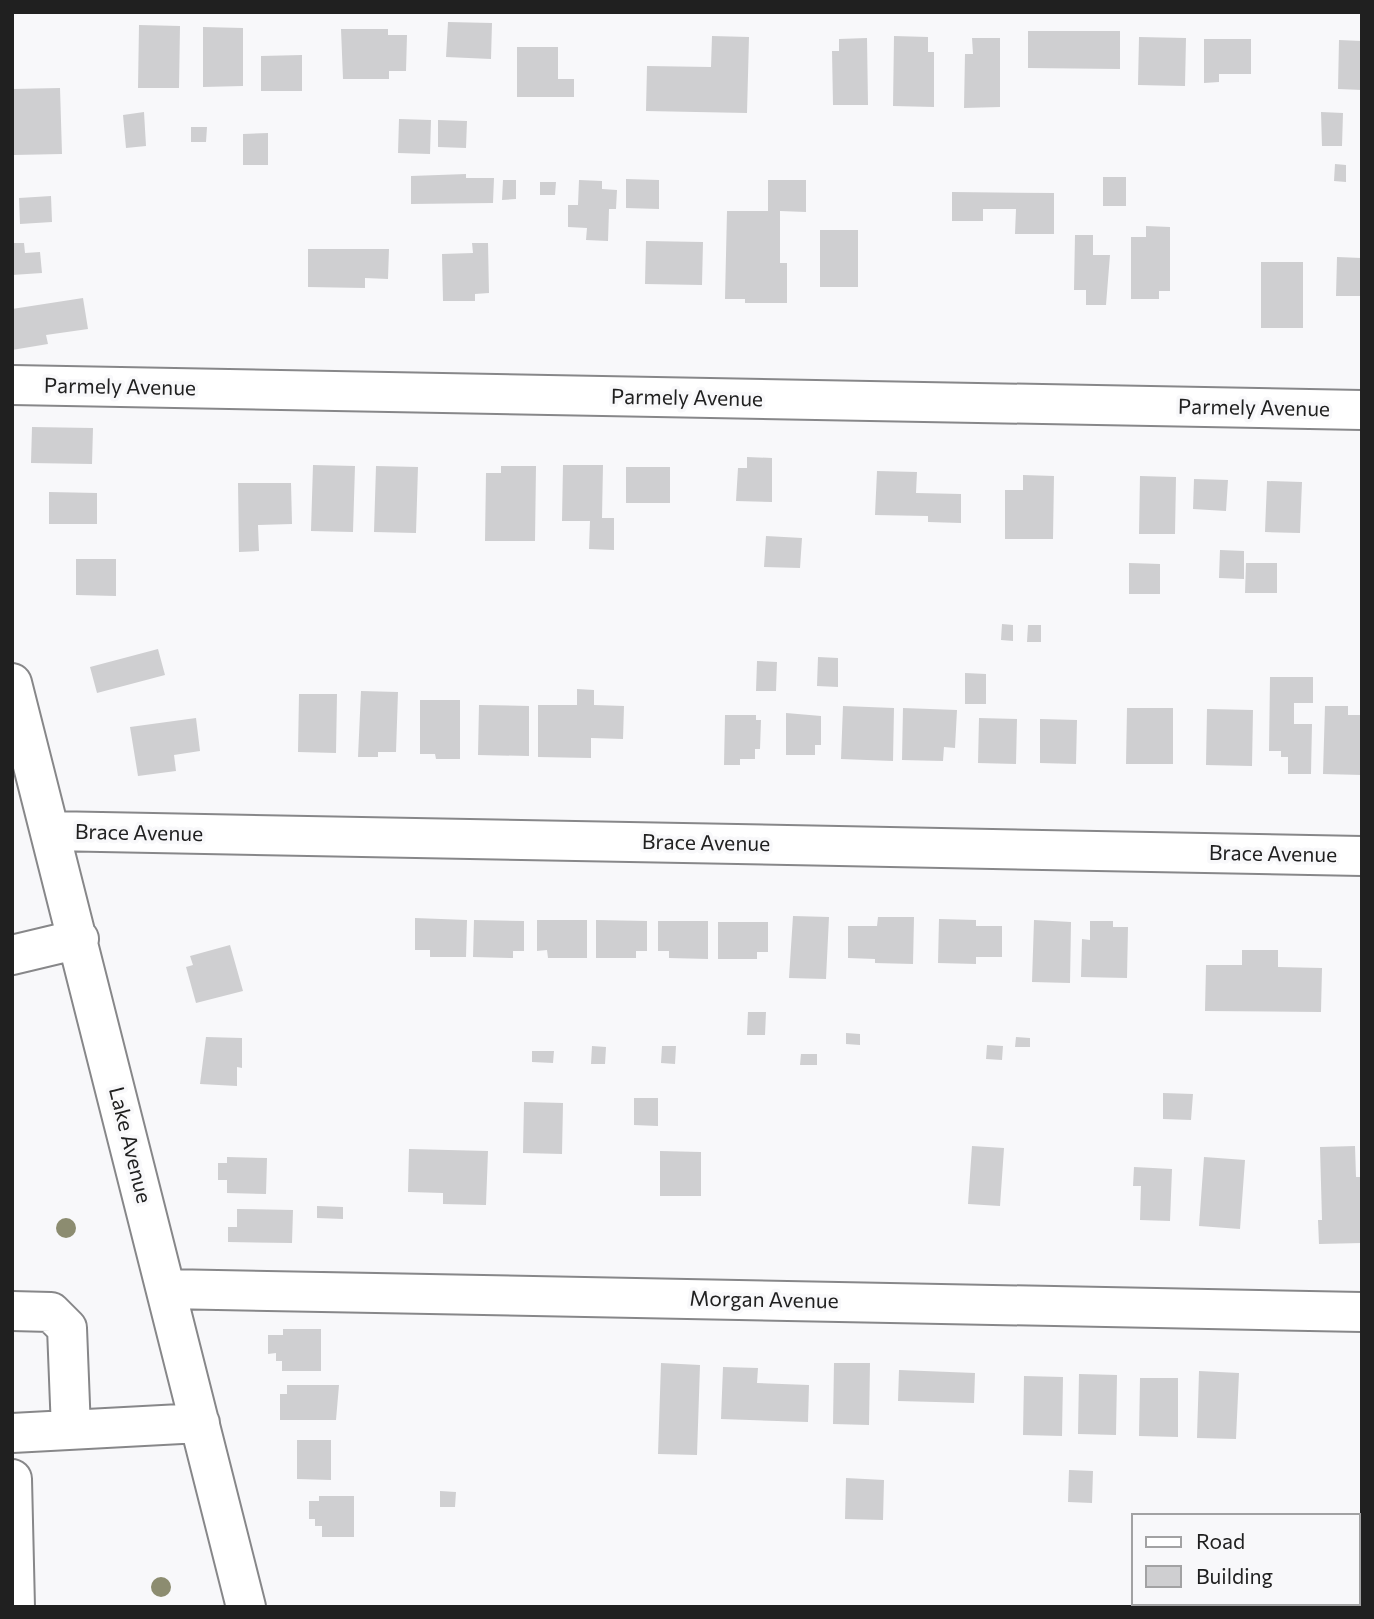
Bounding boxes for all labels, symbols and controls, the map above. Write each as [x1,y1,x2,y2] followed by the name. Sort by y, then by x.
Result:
[44,372,196,399] street label: Parmely Avenue
[611,383,763,410] street label: Parmely Avenue
[1178,393,1330,420] street label: Parmely Avenue
[75,818,203,845] street label: Brace Avenue
[642,828,770,855] street label: Brace Avenue
[1209,839,1337,866] street label: Brace Avenue
[105,1084,158,1205] street label: Lake Avenue
[689,1285,839,1312] street label: Morgan Avenue
[1132,1514,1360,1605] legend
[1196,1528,1245,1553] text: Road
[1196,1563,1273,1588] text: Building

